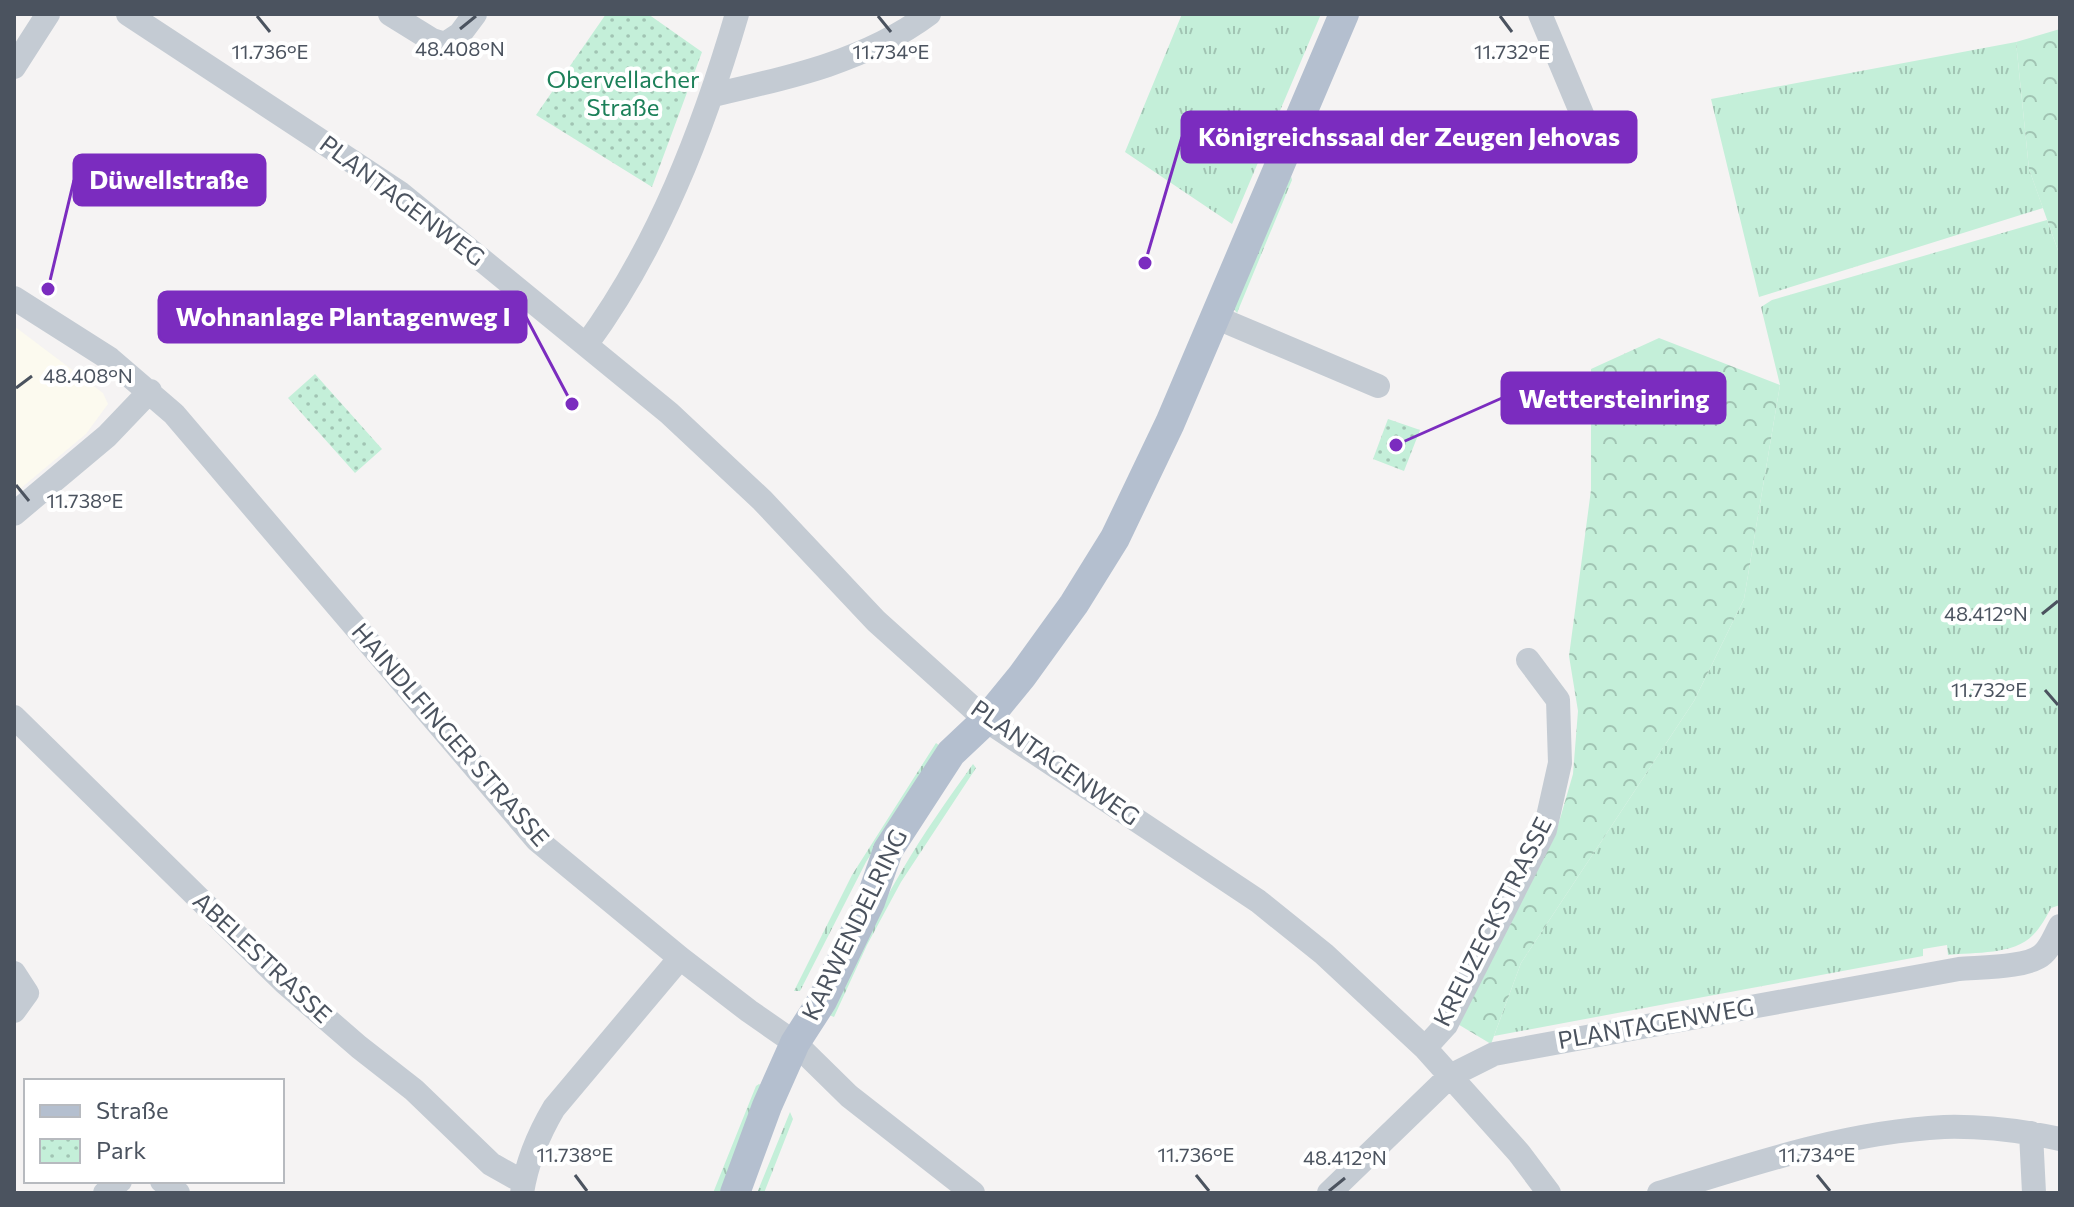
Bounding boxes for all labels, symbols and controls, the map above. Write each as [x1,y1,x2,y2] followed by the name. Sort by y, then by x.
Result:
[415,36,505,60] text: 48.408°N
[232,39,308,63] text: 11.736°E
[853,39,929,63] text: 11.734°E
[1474,39,1550,63] text: 11.732°E
[546,64,700,121] park label: Obervellacher Straße
[1182,112,1636,162] callout: Königreichssaal der Zeugen Jehovas
[1198,120,1620,151] text: Königreichssaal der Zeugen Jehovas
[315,128,491,271] street label: PLANTAGENWEG
[74,155,265,205] callout: Düwellstraße
[89,163,249,194] text: Düwellstraße
[159,292,526,342] callout: Wohnanlage Plantagenweg I
[175,300,511,331] text: Wohnanlage Plantagenweg I
[43,363,133,387] text: 48.408°N
[1502,373,1725,423] callout: Wettersteinring
[1518,382,1710,413] text: Wettersteinring
[47,488,123,512] text: 11.738°E
[1944,601,2028,625] text: 48.412°N
[346,617,556,851] street label: HAINDLFINGER STRASSE
[1951,677,2027,701] text: 11.732°E
[966,693,1146,831] street label: PLANTAGENWEG
[1426,812,1557,1031] street label: KREUZECKSTRASSE
[795,824,913,1025] street label: KARWENDELRING
[188,885,338,1028] street label: ABELESTRASSE
[1555,991,1756,1054] street label: PLANTAGENWEG
[24,1079,284,1183] legend
[96,1095,169,1124] text: Straße
[96,1135,146,1164] text: Park
[537,1142,613,1166] text: 11.738°E
[1158,1142,1234,1166] text: 11.736°E
[1779,1142,1855,1166] text: 11.734°E
[1303,1145,1387,1169] text: 48.412°N

